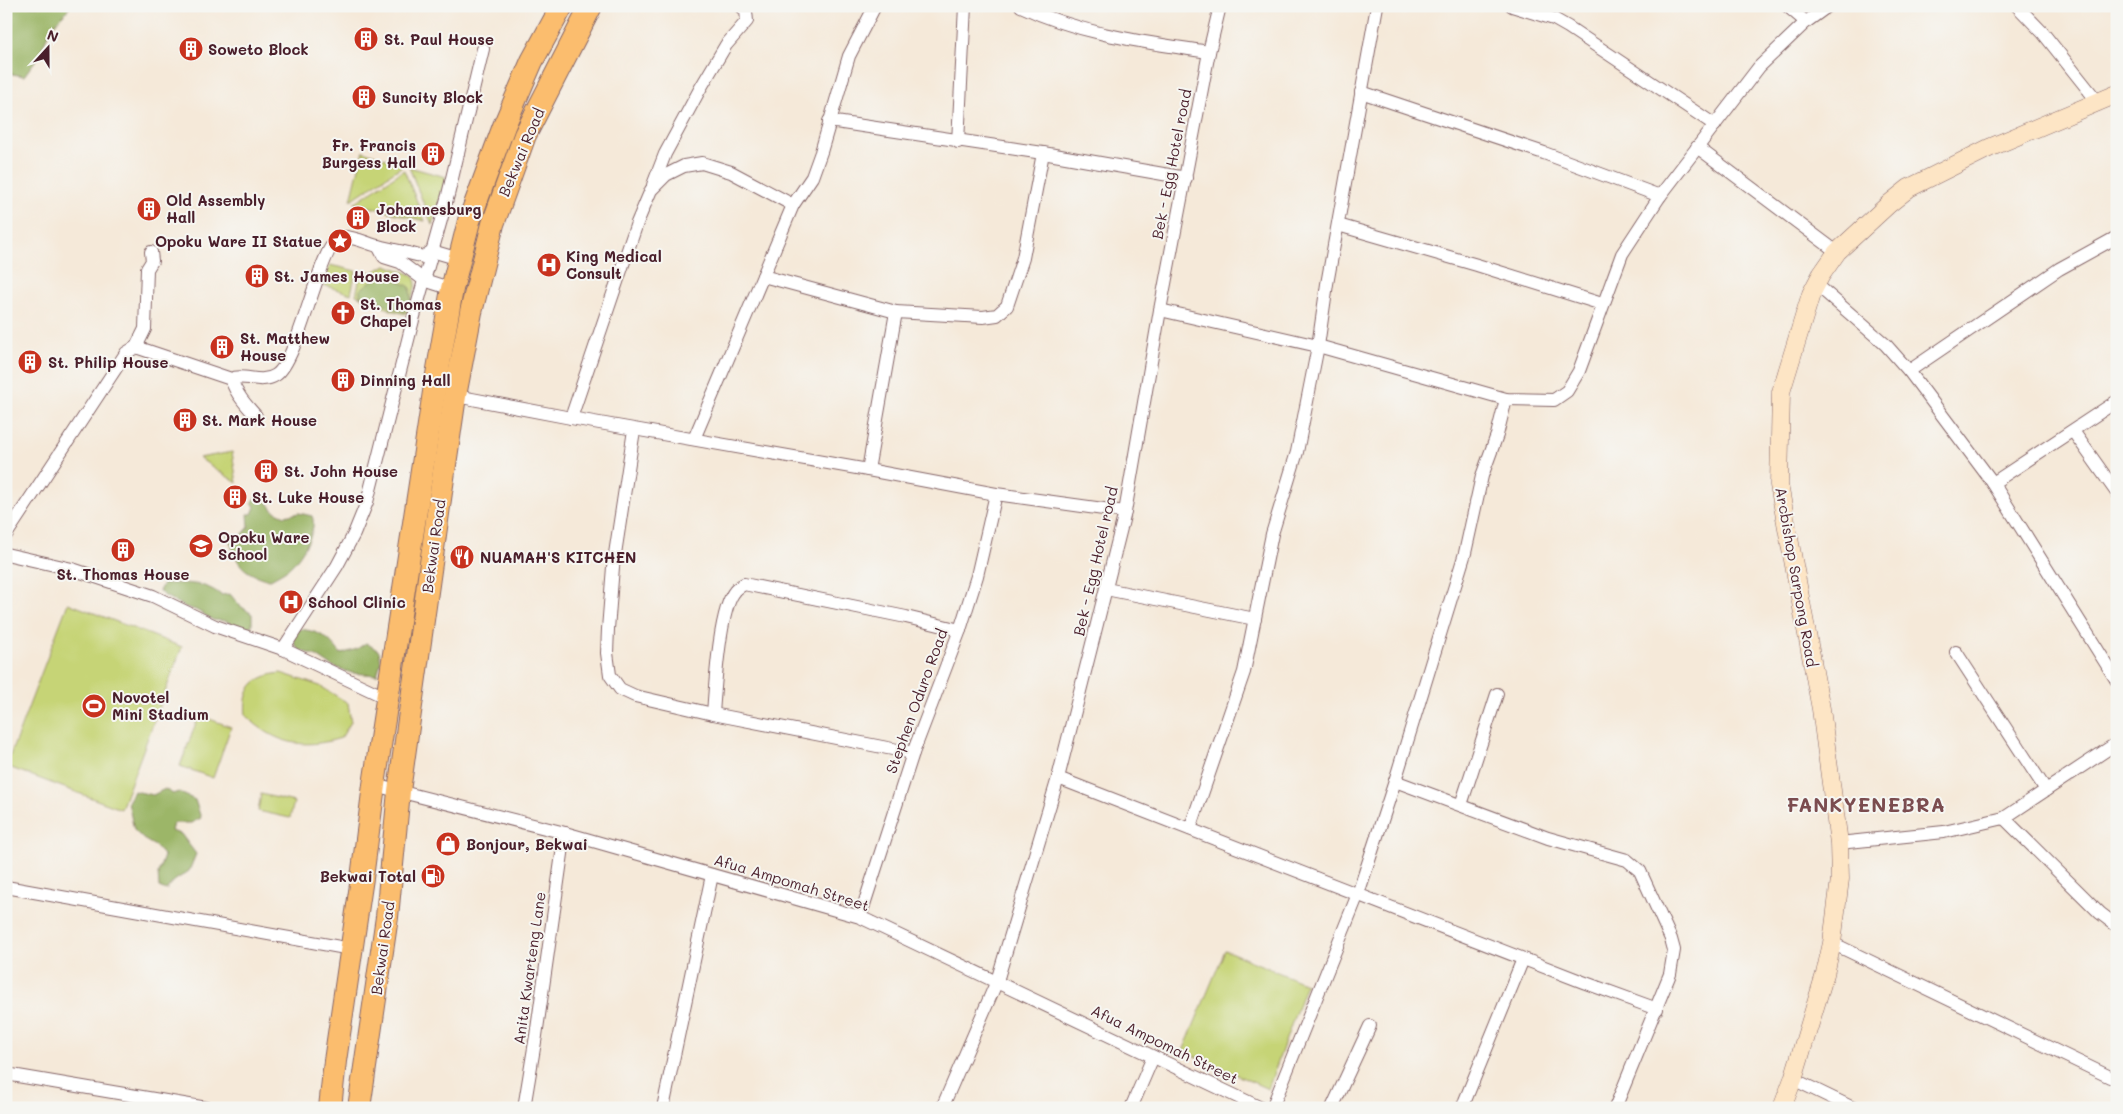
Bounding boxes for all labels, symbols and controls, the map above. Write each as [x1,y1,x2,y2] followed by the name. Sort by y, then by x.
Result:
[22,22,72,72] north arrow
[44,25,61,46] text: N
[353,26,379,52] building icon: St. Paul House
[384,29,494,49] place label: St. Paul House
[178,36,204,62] building icon: Soweto Block
[208,39,308,59] place label: Soweto Block
[351,84,377,110] building icon: Suncity Block
[382,87,483,107] place label: Suncity Block
[1147,87,1195,241] street label: Bek - Egg Hotel road
[493,105,549,199] street label: Bekwai Road
[322,135,416,172] place label: Fr. Francis Burgess Hall
[420,141,446,167] building icon: Fr. Francis Burgess Hall
[166,190,265,227] place label: Old Assembly Hall
[136,196,162,222] building icon: Old Assembly Hall
[376,199,482,236] place label: Johannesburg Block
[345,205,371,231] building icon: Johannesburg Block
[327,228,353,254] place icon: Opoku Ware II Statue
[155,231,322,251] place label: Opoku Ware II Statue
[566,246,662,283] place label: King Medical Consult
[536,252,562,278] hospital icon: King Medical Consult
[244,263,270,289] building icon: St. James House
[274,266,399,286] place label: St. James House
[360,294,441,331] place label: St. Thomas Chapel
[330,300,356,326] church icon: St. Thomas Chapel
[240,328,330,365] place label: St. Matthew House
[209,334,235,360] building icon: St. Matthew House
[17,349,43,375] building icon: St. Philip House
[48,352,168,372] place label: St. Philip House
[330,367,356,393] building icon: Dinning Hall
[360,370,450,390] place label: Dinning Hall
[172,407,198,433] building icon: St. Mark House
[202,410,317,430] place label: St. Mark House
[253,458,279,484] building icon: St. John House
[284,461,398,481] place label: St. John House
[222,484,248,510] building icon: St. Luke House
[1068,484,1122,638] street label: Bek - Egg Hotel road
[1771,486,1823,668] street label: Arcbishop Sarpong Road
[252,487,364,507] place label: St. Luke House
[417,498,449,594] street label: Bekwai Road
[218,527,310,564] place label: Opoku Ware School
[188,533,214,559] school or university icon: Opoku Ware School
[110,537,136,563] building icon: St. Thomas House
[449,544,475,570] restaurant icon: NUAMAH'S KITCHEN
[480,547,636,567] place label: NUAMAH'S KITCHEN
[56,564,190,584] place label: St. Thomas House
[278,589,304,615] hospital icon: School Clinic
[308,592,406,612] place label: School Clinic
[880,626,952,776] street label: Stephen Oduro Road
[112,687,209,724] place label: Novotel Mini Stadium
[81,693,107,719] sports icon: Novotel Mini Stadium
[1786,791,1946,817] district label: FANKYENEBRA
[435,831,461,857] shop icon: Bonjour, Bekwai
[466,834,588,854] place label: Bonjour, Bekwai
[712,849,872,915] street label: Afua Ampomah Street
[420,863,446,889] fuel station icon: Bekwai Total
[320,866,416,886] place label: Bekwai Total
[508,890,550,1046] street label: Anita Kwarteng Lane
[366,900,398,996] street label: Bekwai Road
[1088,1000,1242,1088] street label: Afua Ampomah Street

